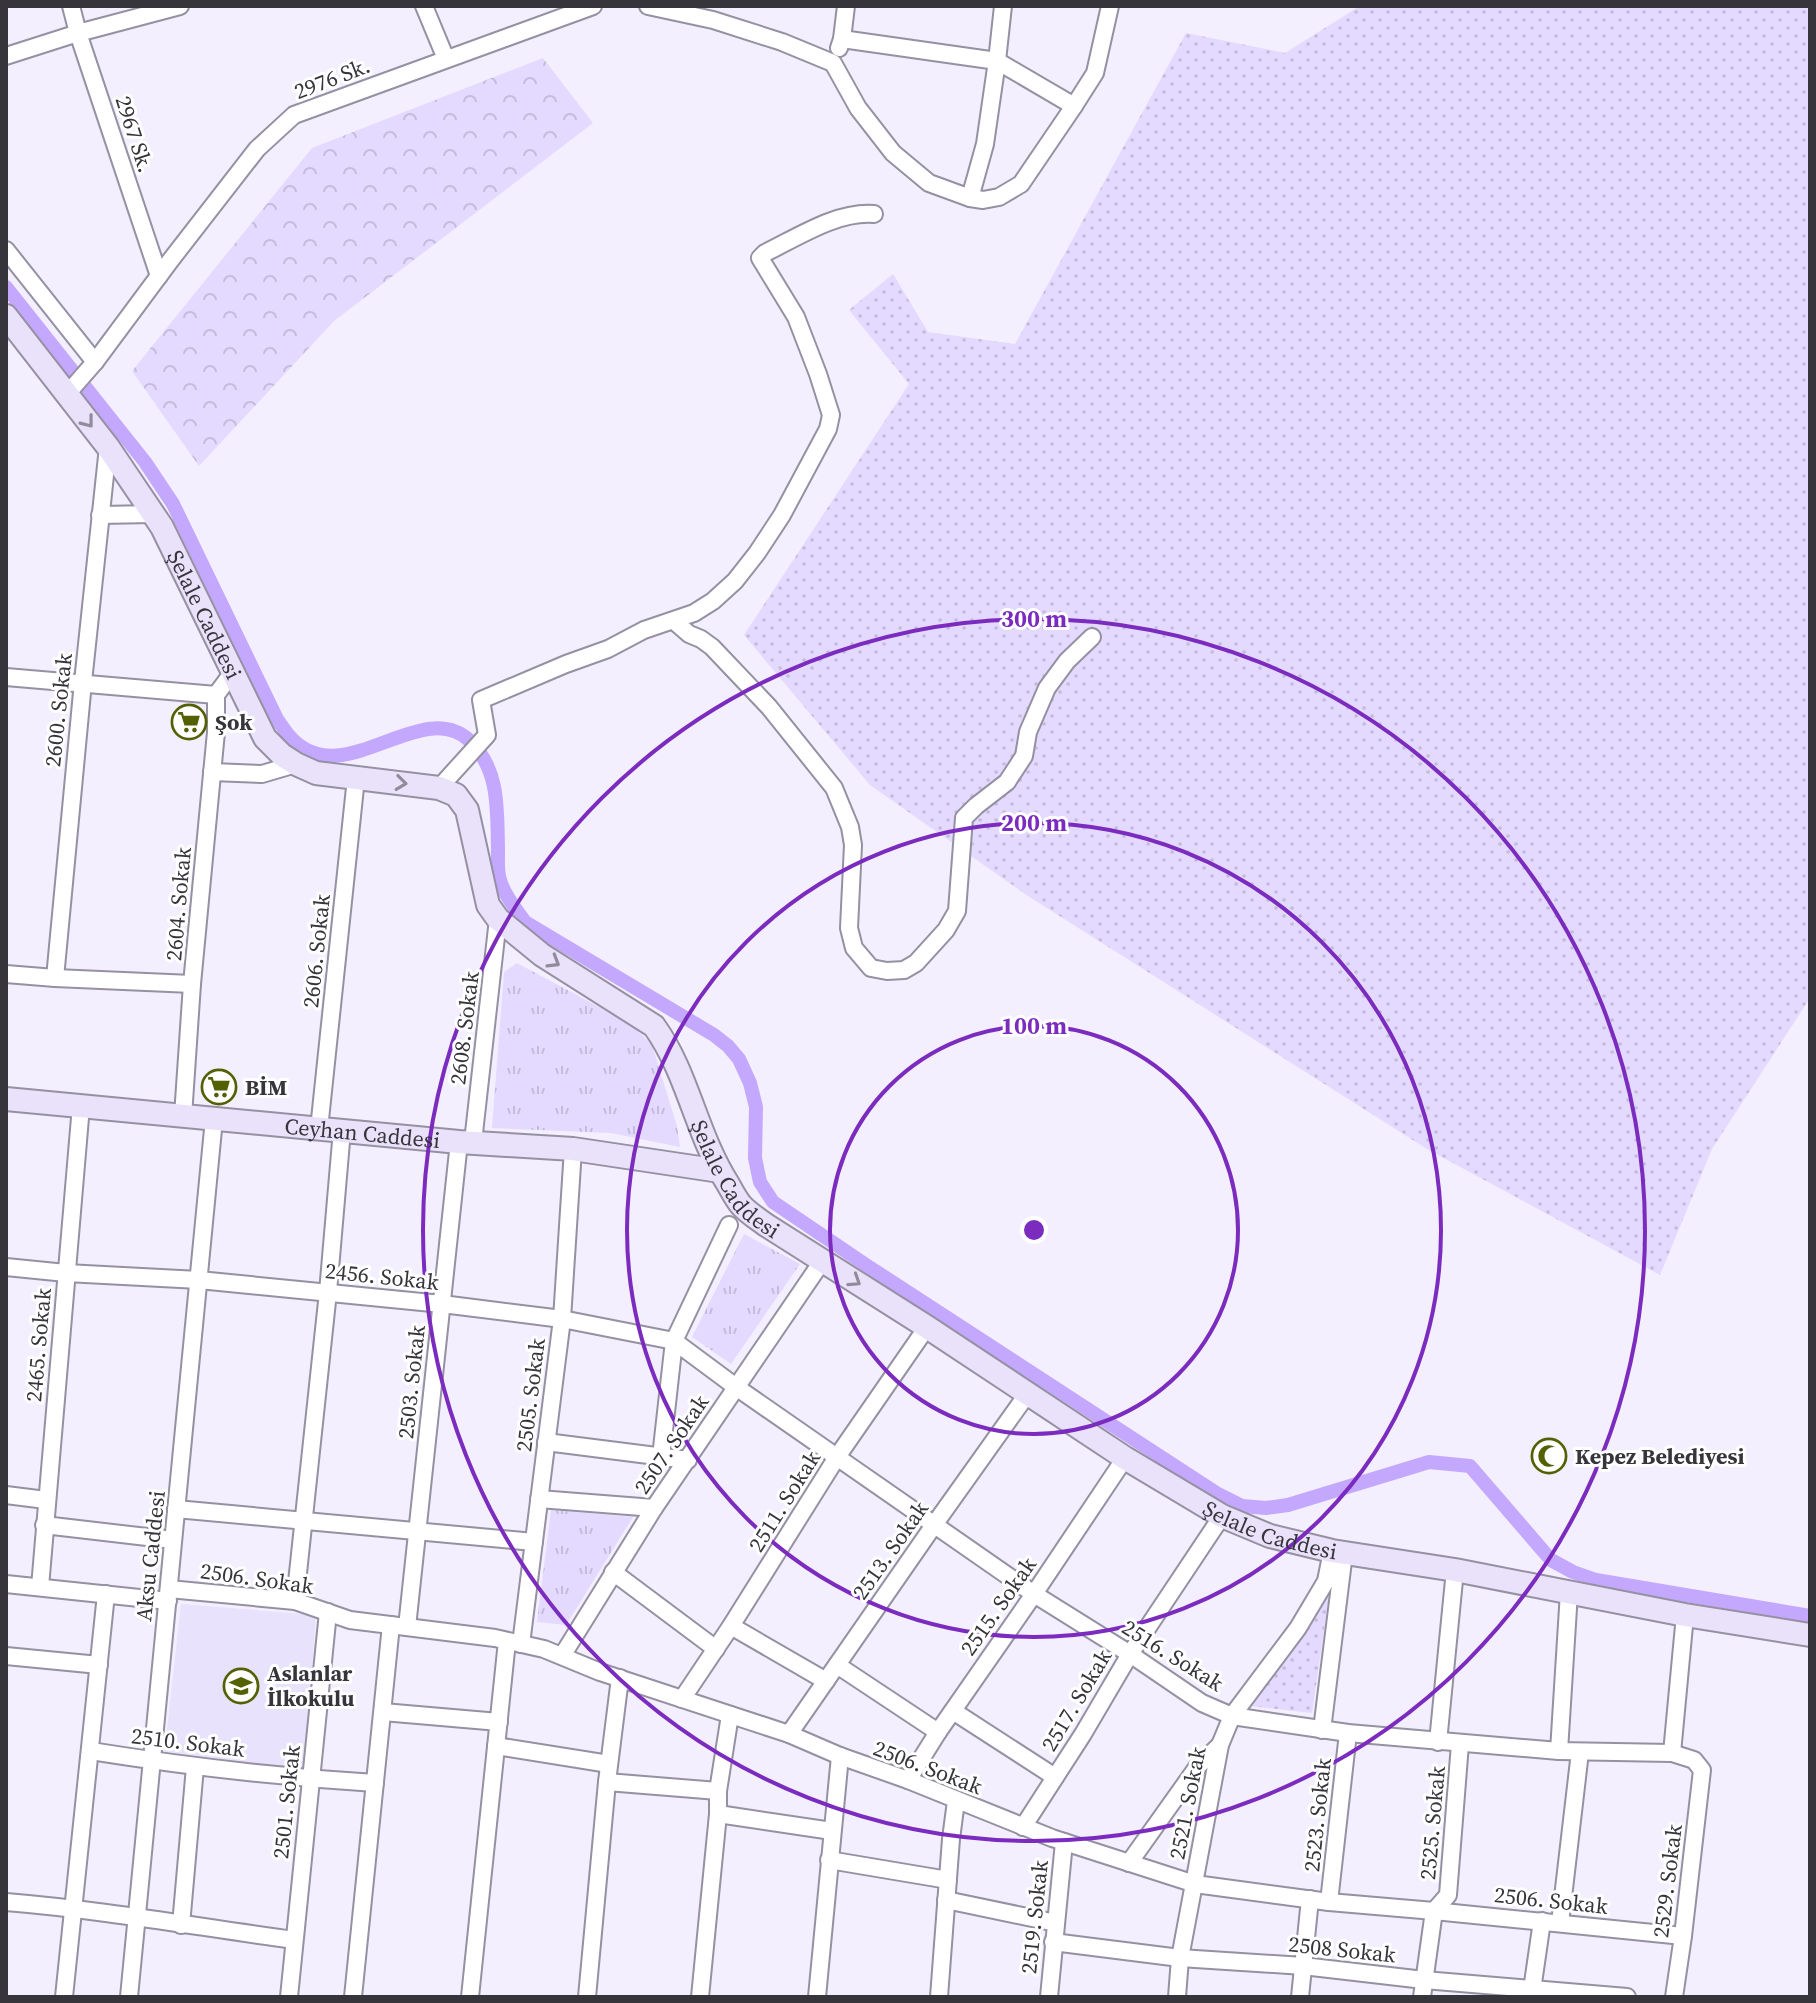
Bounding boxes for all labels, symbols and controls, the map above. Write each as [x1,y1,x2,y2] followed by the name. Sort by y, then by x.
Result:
[290,50,374,106] street label: 2976 Sk.
[109,92,161,176] street label: 2967 Sk.
[79,413,93,428] one-way arrow
[161,545,249,684] street label: Şelale Caddesi
[1001,602,1067,635] text: 300 m
[37,651,79,768] street label: 2600. Sokak
[170,703,208,741] supermarket icon: Şok
[215,707,253,737] place label: Şok
[395,775,408,792] one-way arrow
[1001,806,1067,839] text: 200 m
[158,845,198,962] street label: 2604. Sokak
[295,892,337,1009] street label: 2606. Sokak
[545,953,560,968] one-way arrow
[442,969,486,1086] street label: 2608. Sokak
[1001,1009,1067,1042] text: 100 m
[200,1068,238,1106] supermarket icon: BİM
[245,1072,287,1102] place label: BİM
[283,1111,441,1155] street label: Ceyhan Caddesi
[684,1116,785,1245] street label: Şelale Caddesi
[1020,1216,1048,1244] centre of rings
[324,1255,441,1297] street label: 2456. Sokak
[846,1272,861,1287] one-way arrow
[18,1286,58,1403] street label: 2465. Sokak
[390,1323,432,1440] street label: 2503. Sokak
[508,1336,552,1453] street label: 2505. Sokak
[627,1388,716,1500] street label: 2507. Sokak
[1530,1437,1568,1475] mosque icon: Kepez Belediyesi
[1575,1441,1744,1471] place label: Kepez Belediyesi
[741,1444,827,1557] street label: 2511. Sokak
[128,1489,172,1623] street label: Aksu Caddesi
[1197,1493,1339,1567] street label: Şelale Caddesi
[845,1494,936,1605] street label: 2513. Sokak
[953,1550,1044,1661] street label: 2515. Sokak
[198,1555,317,1601] street label: 2506. Sokak
[1117,1612,1230,1698] street label: 2516. Sokak
[1034,1643,1119,1757] street label: 2517. Sokak
[267,1658,354,1713] place label: Aslanlar İlkokulu
[222,1667,260,1705] school or university icon: Aslanlar İlkokulu
[130,1720,247,1764] street label: 2510. Sokak
[869,1733,988,1802] street label: 2506. Sokak
[265,1743,307,1860] street label: 2501. Sokak
[1161,1743,1213,1862] street label: 2521. Sokak
[1296,1756,1338,1873] street label: 2523. Sokak
[1412,1764,1452,1881] street label: 2525. Sokak
[1645,1822,1689,1939] street label: 2529. Sokak
[1013,1858,1055,1975] street label: 2519. Sokak
[1493,1879,1610,1921] street label: 2506. Sokak
[1287,1928,1398,1970] street label: 2508 Sokak

